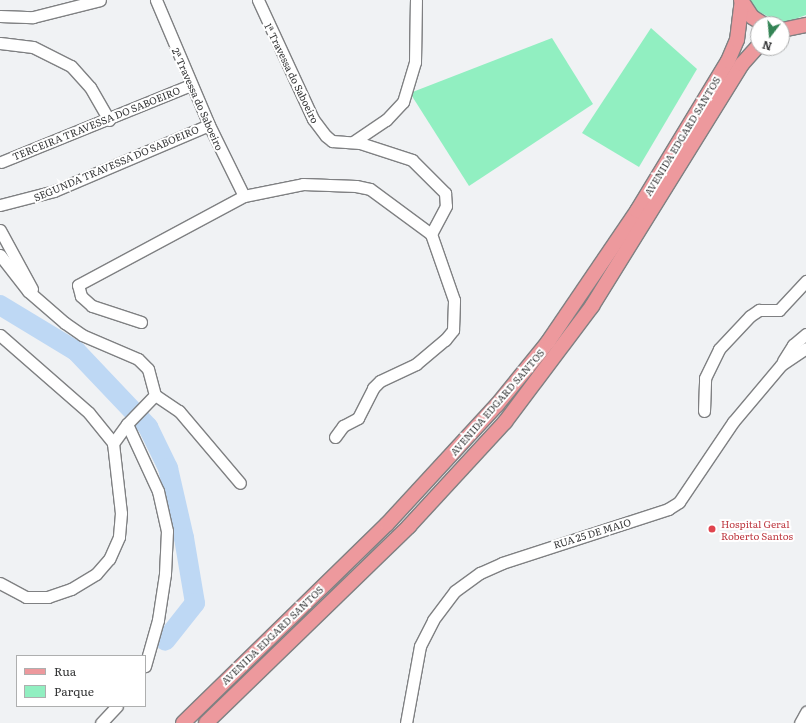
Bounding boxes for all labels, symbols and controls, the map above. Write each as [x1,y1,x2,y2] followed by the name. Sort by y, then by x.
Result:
[750,16,790,56] north arrow
[262,21,322,125] street label: 1ª Travessa do Saboeiro
[760,38,774,56] text: N
[170,46,226,152] street label: 2ª Travessa do Saboeiro
[642,74,722,198] street label: AVENIDA EDGARD SANTOS
[10,84,182,162] street label: TERCEIRA TRAVESSA DO SABOEIRO
[32,123,200,203] street label: SEGUNDA TRAVESSA DO SABOEIRO
[448,346,546,458] street label: AVENIDA EDGARD SANTOS
[552,515,632,551] street label: RUA 25 DE MAIO
[721,517,793,540] place label: Hospital Geral Roberto Santos
[706,523,718,535] marker: Hospital Geral Roberto Santos
[219,583,325,687] street label: AVENIDA EDGARD SANTOS
[16,655,146,707] legend
[54,662,76,680] text: Rua
[54,682,94,700] text: Parque

